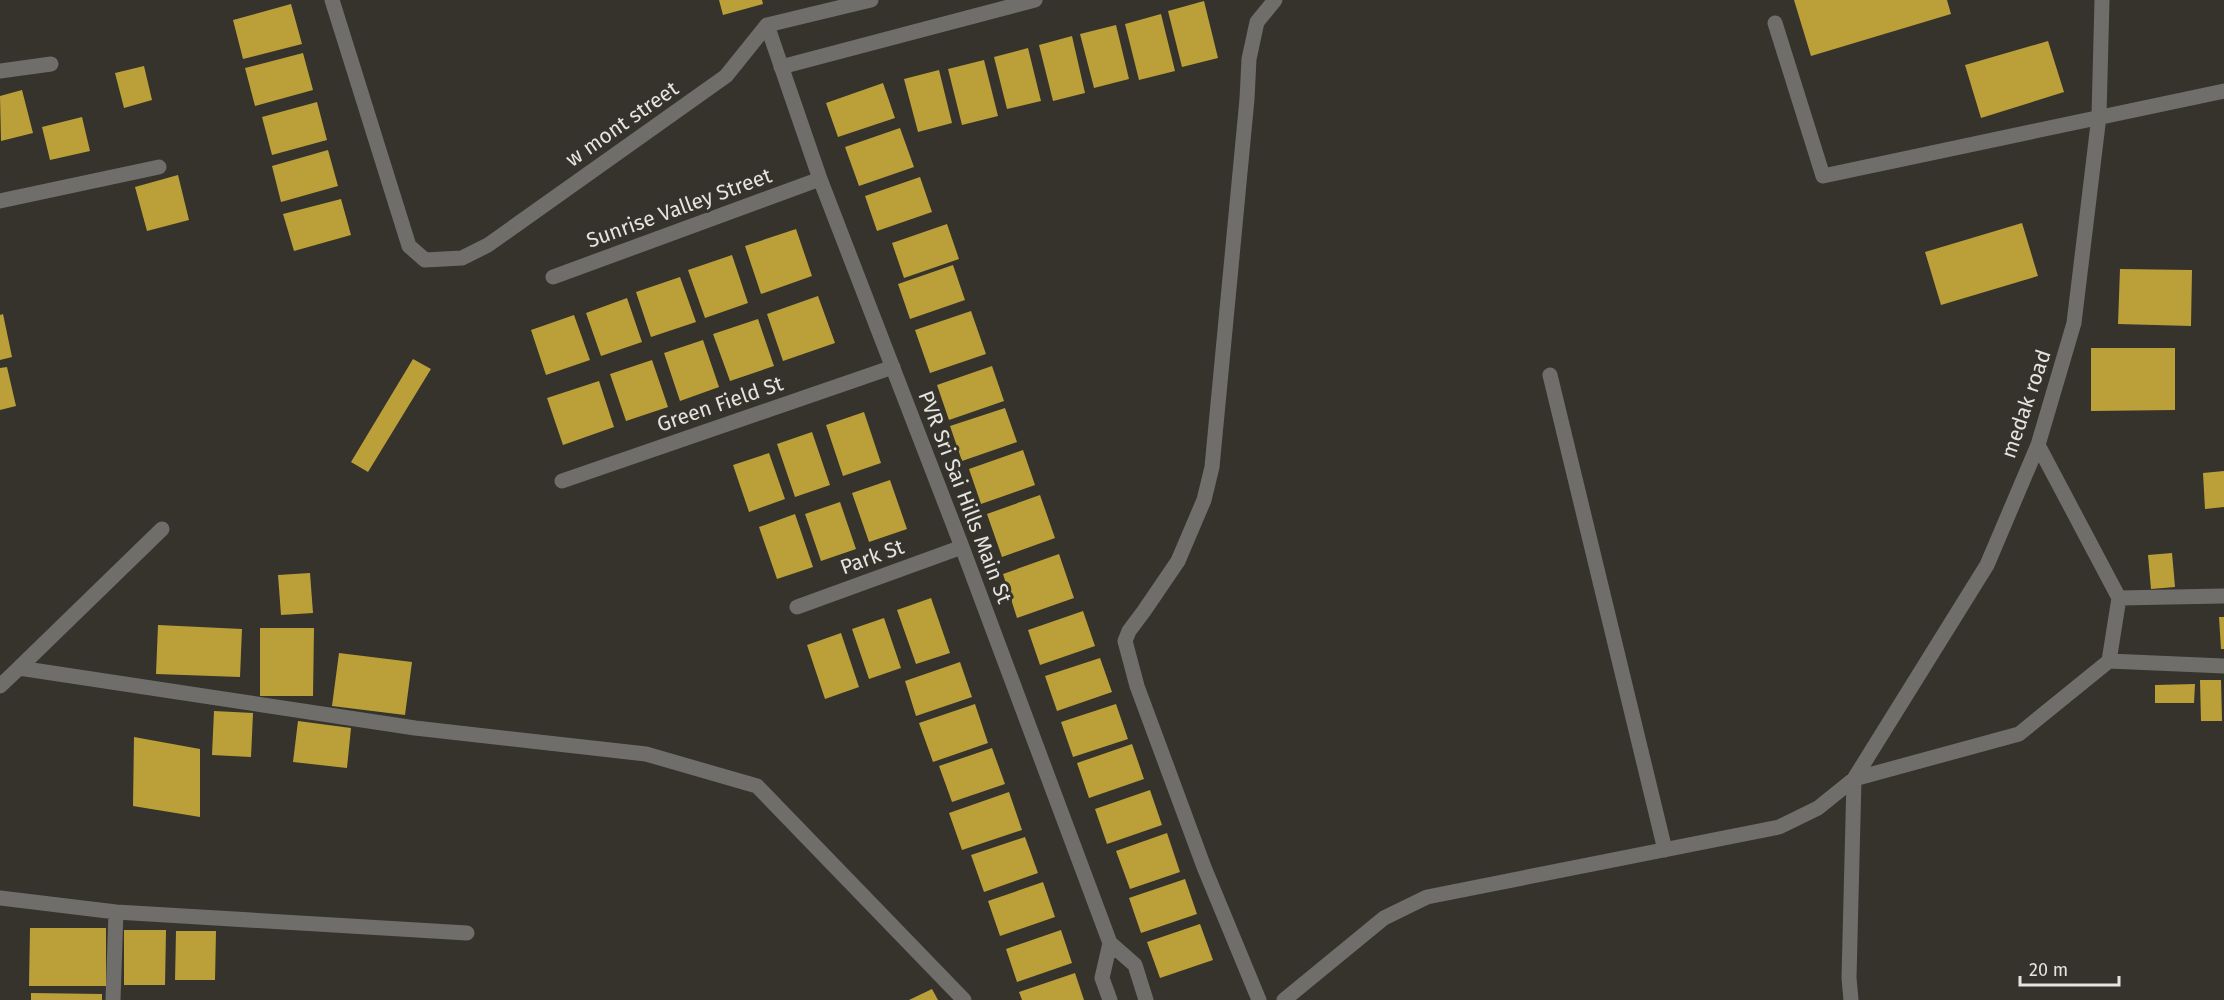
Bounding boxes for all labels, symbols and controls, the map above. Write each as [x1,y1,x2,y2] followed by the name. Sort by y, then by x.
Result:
[561,75,684,172] street label: w mont street
[583,162,776,254] street label: Sunrise Valley Street
[1995,346,2057,462] street label: medak road
[654,370,787,438] street label: Green Field St
[912,387,1018,607] street label: PVR Sri Sai Hills Main St
[837,533,908,580] street label: Park St
[2020,949,2119,987] scale bar
[2029,959,2068,981] text: 20 m

